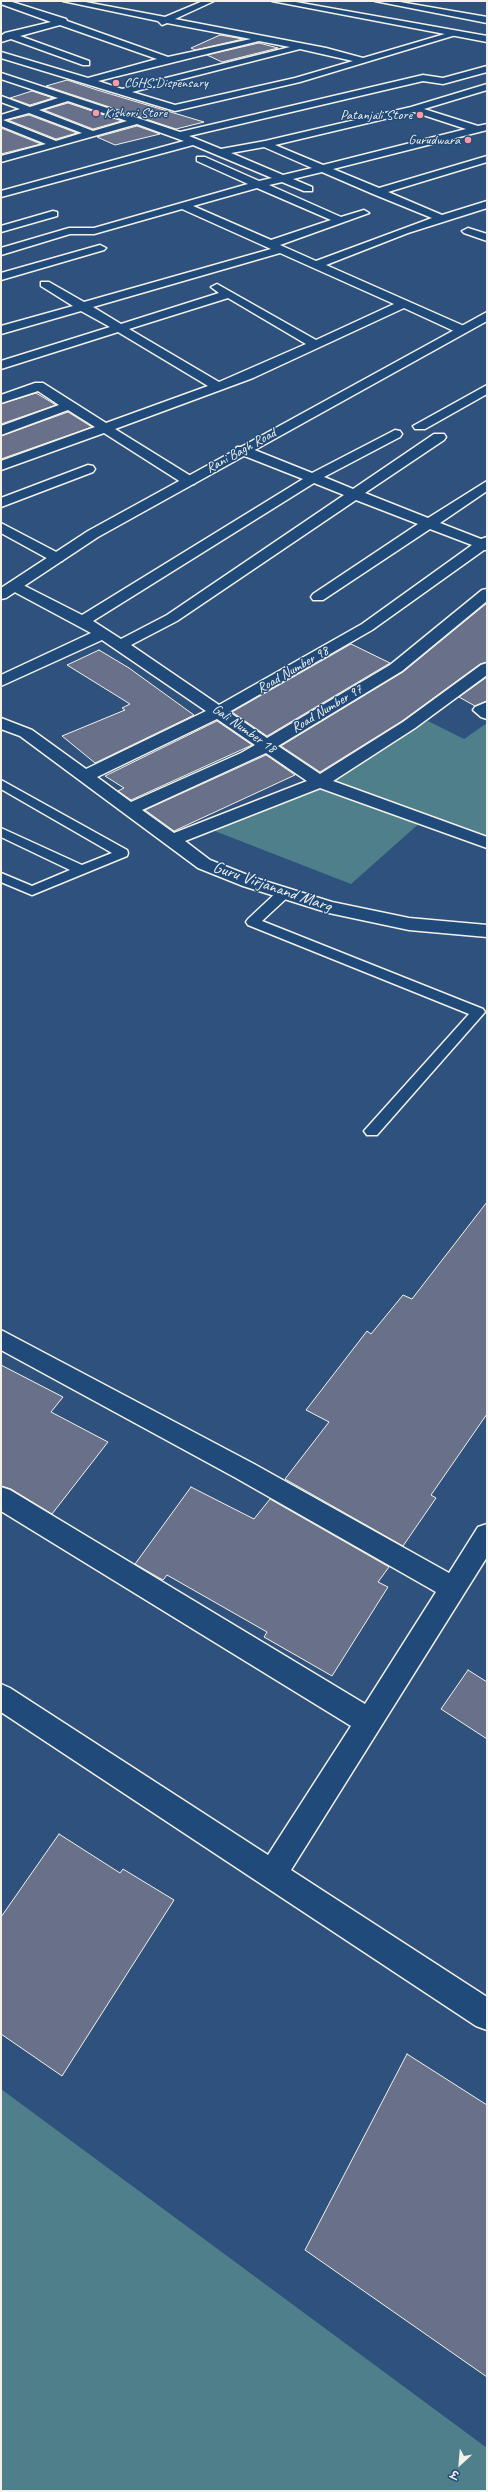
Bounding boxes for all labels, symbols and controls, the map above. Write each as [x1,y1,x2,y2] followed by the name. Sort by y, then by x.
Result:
[124,75,208,91] place label: CGHS Dispensary
[111,78,121,88] marker: CGHS Dispensary
[104,105,167,121] place label: Kishori Store
[340,107,412,123] place label: Patanjali Store
[91,108,101,118] marker: Kishori Store
[415,110,425,120] marker: Patanjali Store
[408,132,460,148] place label: Gurudwara
[463,135,473,145] marker: Gurudwara
[203,425,279,477] street label: Rani Bagh Road
[254,643,332,697] street label: Road Number 98
[288,681,366,737] street label: Road Number 97
[209,701,279,757] street label: Gali Number 18
[210,857,334,917] street label: Guru Virjanand Marg
[440,2444,480,2484] north arrow
[448,2467,461,2483] text: उ

